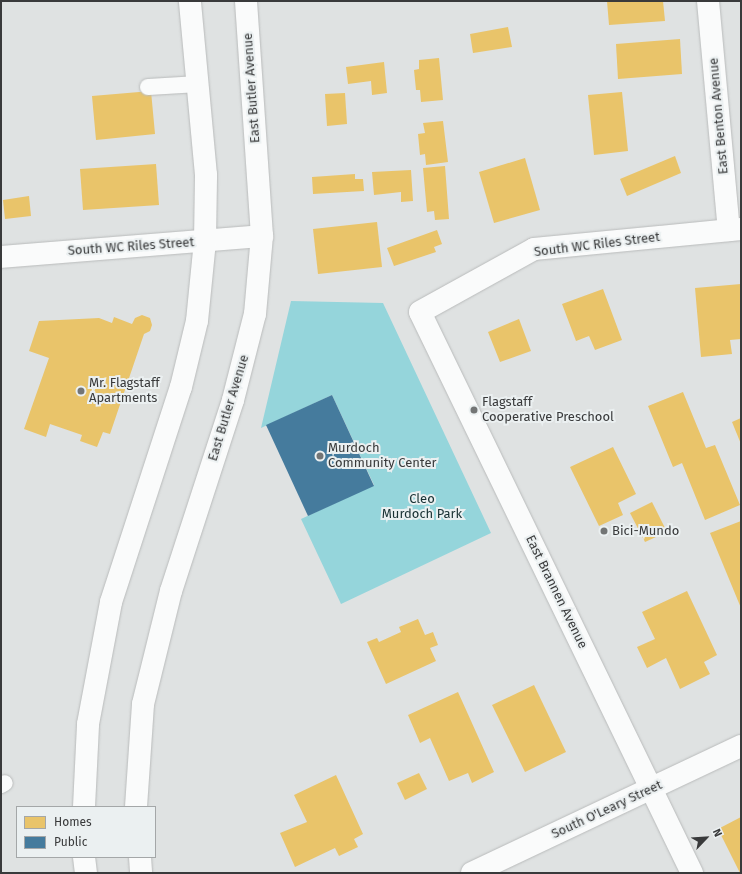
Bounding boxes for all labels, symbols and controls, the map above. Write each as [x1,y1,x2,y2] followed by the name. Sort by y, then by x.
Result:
[240,32,264,144] street label: East Butler Avenue
[706,57,732,175] street label: East Benton Avenue
[533,230,661,260] street label: South WC Riles Street
[67,235,195,259] street label: South WC Riles Street
[205,353,253,463] street label: East Butler Avenue
[89,376,160,407] place label: Mr. Flagstaff Apartments
[76,386,86,396] marker: Mr. Flagstaff Apartments
[482,395,614,426] place label: Flagstaff Cooperative Preschool
[469,405,479,415] marker: Flagstaff Cooperative Preschool
[328,441,437,472] place label: Murdoch Community Center
[315,451,325,461] marker: Murdoch Community Center
[382,492,462,523] park label: Cleo Murdoch Park
[612,523,679,539] place label: Bici-Mundo
[599,526,609,536] marker: Bici-Mundo
[522,533,590,651] street label: East Brannen Avenue
[549,778,665,842] street label: South O'Leary Street
[16,806,156,858] legend
[54,815,92,829] text: Homes
[686,818,726,858] north arrow
[710,827,725,839] text: N
[54,835,87,849] text: Public

